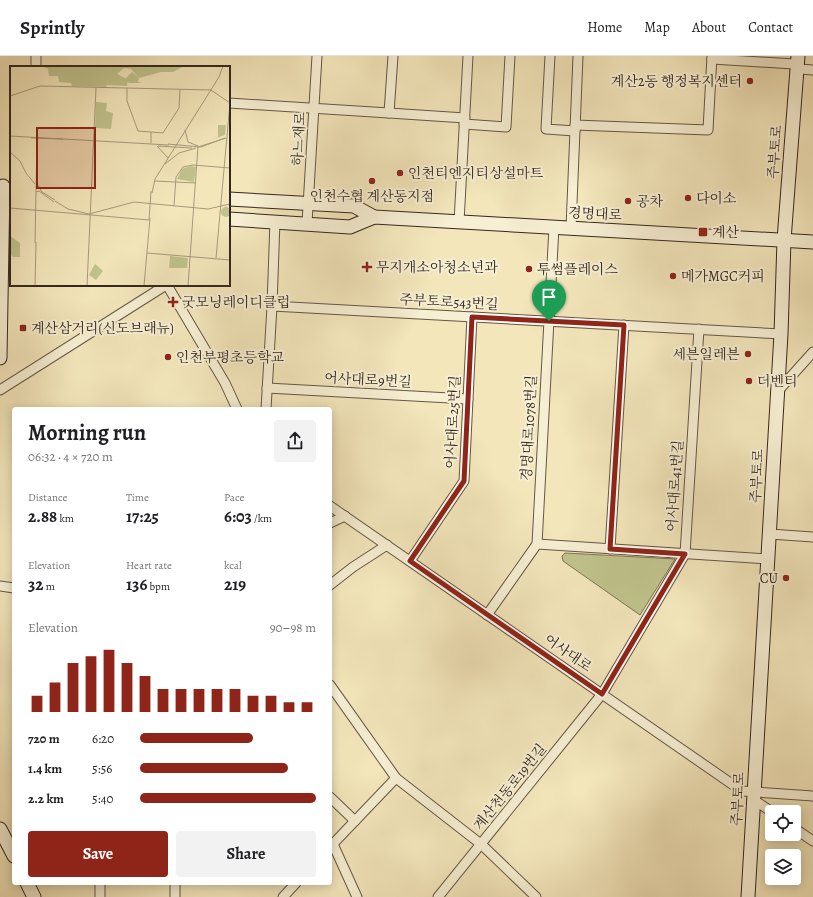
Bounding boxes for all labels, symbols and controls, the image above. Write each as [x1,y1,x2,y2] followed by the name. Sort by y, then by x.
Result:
[20,15,85,41] text: Sprintly
[587,18,622,37] text: Home
[644,18,670,37] text: Map
[692,18,726,37] text: About
[748,18,793,37] text: Contact
[10,66,230,286] inset map
[611,72,742,91] place label: 계산2동 행정복지센터
[745,76,755,86] marker: 계산2동 행정복지센터
[288,111,310,167] street label: 하느재로
[764,124,786,180] street label: 주부토로
[408,164,544,183] place label: 인천티엔지티상설마트
[395,168,405,178] marker: 인천티엔지티상설마트
[367,176,377,186] marker: 인천수협 계산동지점
[310,187,434,206] place label: 인천수협 계산동지점
[696,189,737,208] place label: 다이소
[636,192,664,211] place label: 공차
[683,193,693,203] marker: 다이소
[623,196,633,206] marker: 공차
[567,203,623,225] street label: 경명대로
[712,223,740,242] place label: 계산
[697,226,709,238] marker: 계산
[376,258,498,277] place label: 무지개소아청소년과
[537,260,619,279] place label: 투썸플레이스
[361,261,373,273] marker: 무지개소아청소년과
[524,264,534,274] marker: 투썸플레이스
[681,267,765,286] place label: 메가MGC커피
[668,271,678,281] marker: 메가MGC커피
[532,280,566,321] pin
[538,286,560,308] icon: arrive
[399,290,499,314] street label: 주부토로543번길
[182,293,290,312] place label: 굿모닝레이디클럽
[167,296,179,308] marker: 굿모닝레이디클럽
[31,319,174,338] place label: 계산삼거리(신도브래뉴)
[18,323,28,333] marker: 계산삼거리(신도브래뉴)
[672,345,740,364] place label: 세븐일레븐
[176,348,285,367] place label: 인천부평초등학교
[743,349,753,359] marker: 세븐일레븐
[163,352,173,362] marker: 인천부평초등학교
[324,368,412,392] street label: 어사대로9번길
[757,372,798,391] place label: 더벤티
[441,375,465,469] street label: 어사대로25번길
[517,375,541,481] street label: 경명대로1078번길
[744,376,754,386] marker: 더벤티
[28,418,146,448] text: Morning run
[274,420,316,462] button: share
[662,439,688,533] street label: 어사대로41번길
[28,448,113,465] text: 06:32 · 4 × 720 m
[746,448,768,504] street label: 주부토로
[28,490,67,505] text: Distance
[126,490,149,505] text: Time
[224,490,244,505] text: Pace
[28,505,57,528] text: 2.88
[126,505,159,528] text: 17:25
[224,505,252,528] text: 6:03
[57,511,74,526] text: km
[252,511,272,526] text: /km
[28,558,70,573] text: Elevation
[126,558,172,573] text: Heart rate
[224,558,242,573] text: kcal
[760,569,778,588] place label: CU
[28,573,44,596] text: 32
[126,573,147,596] text: 136
[224,573,246,596] text: 219
[781,573,791,583] marker: CU
[44,579,55,594] text: m
[147,579,170,594] text: bpm
[28,619,78,636] text: Elevation
[270,619,316,636] text: 90–98 m
[540,630,596,677] street label: 어사대로
[28,730,60,747] text: 720 m
[92,730,114,747] text: 6:20
[469,740,551,834] street label: 계산천동로19번길
[28,760,62,777] text: 1.4 km
[92,760,112,777] text: 5:56
[727,771,749,827] street label: 주부토로
[28,790,64,807] text: 2.2 km
[92,790,114,807] text: 5:40
[765,805,801,885] map controls
[765,805,801,841] button: locate
[28,831,168,877] button: Save
[176,831,316,877] button: Share
[765,849,801,885] button: layers

